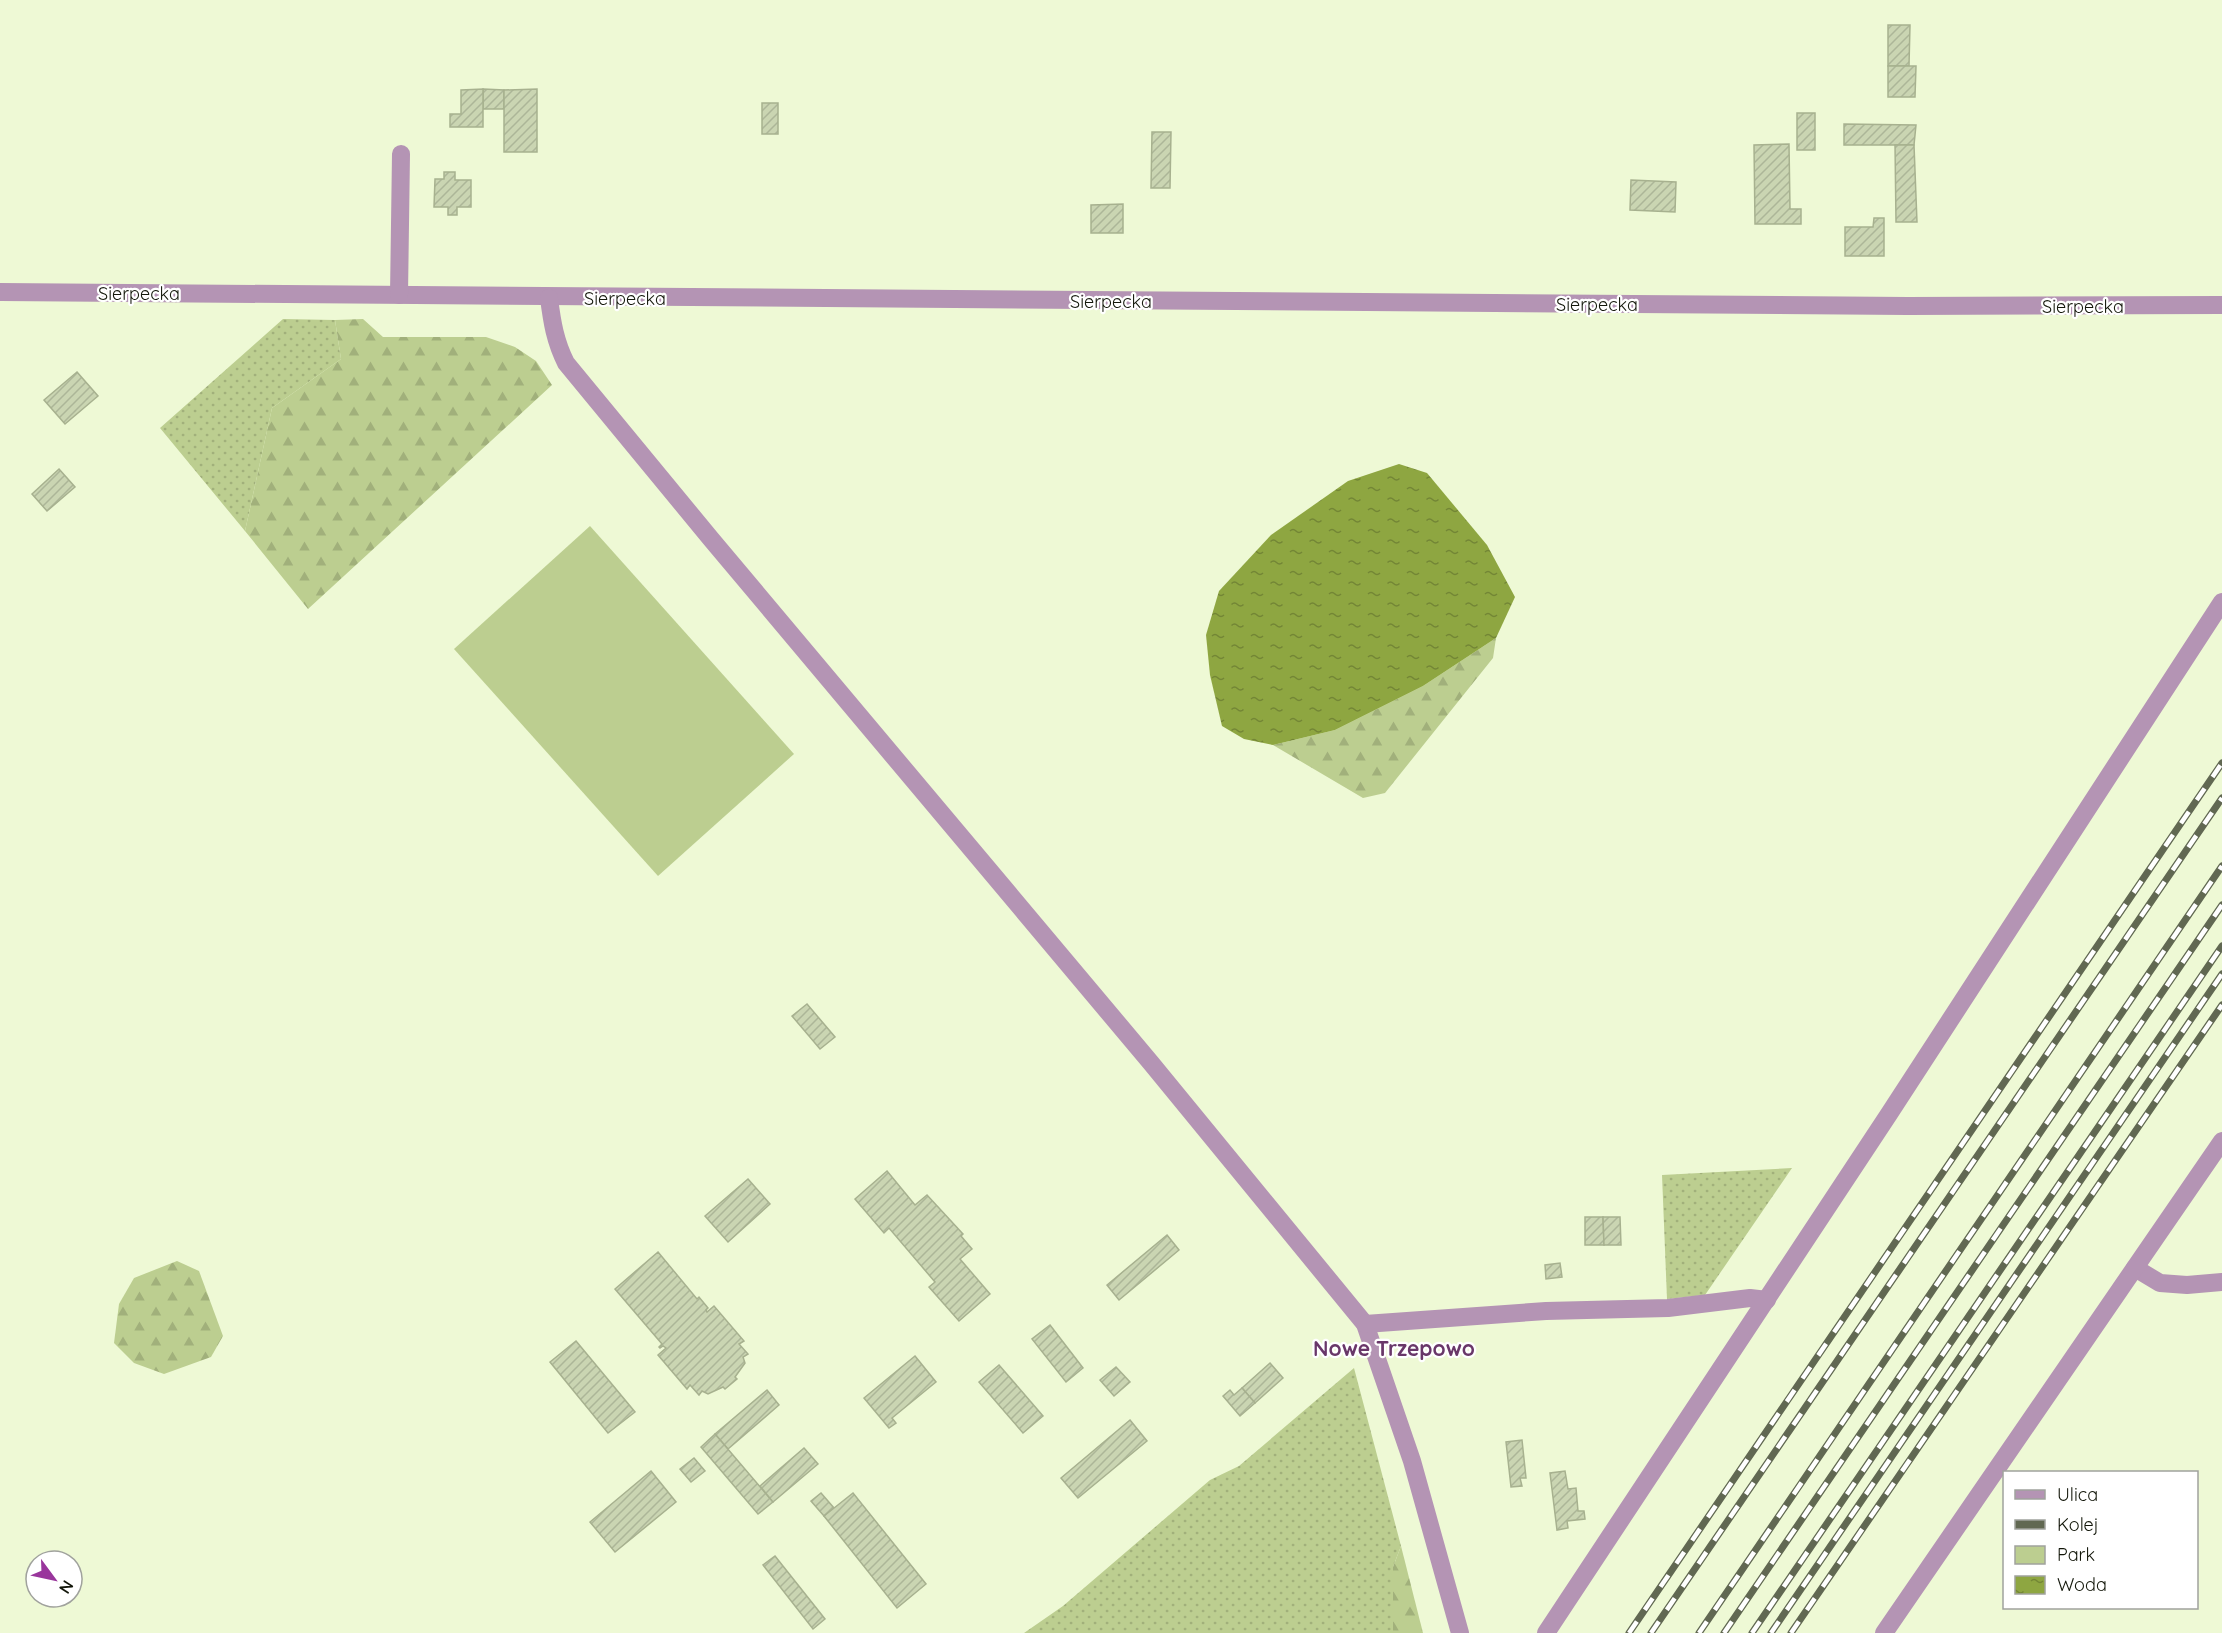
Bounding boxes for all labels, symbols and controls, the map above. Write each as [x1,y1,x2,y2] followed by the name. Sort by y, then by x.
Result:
[98,282,180,305] street label: Sierpecka
[584,287,666,310] street label: Sierpecka
[1070,290,1152,313] street label: Sierpecka
[1556,293,1638,316] street label: Sierpecka
[2042,295,2124,318] street label: Sierpecka
[1313,1335,1475,1361] district label: Nowe Trzepowo
[2003,1471,2198,1609] legend
[2057,1483,2098,1506] text: Ulica
[2057,1513,2099,1536] text: Kolej
[2057,1543,2095,1566] text: Park
[24,1549,84,1609] north arrow
[2057,1573,2107,1596] text: Woda
[55,1577,78,1598] text: N

